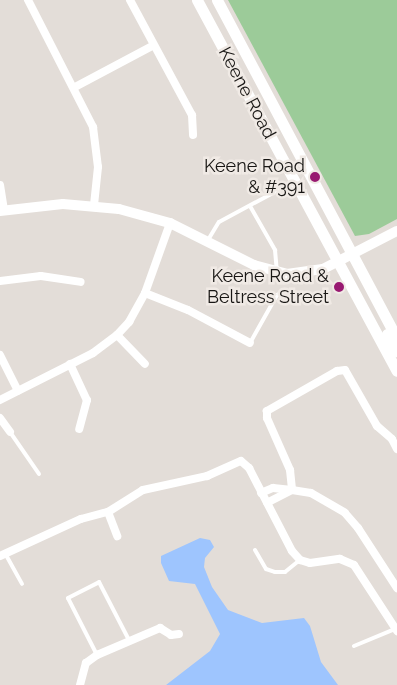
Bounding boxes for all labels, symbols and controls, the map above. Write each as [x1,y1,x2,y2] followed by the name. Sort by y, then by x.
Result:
[214,43,280,143] street label: Keene Road
[204,156,305,198] place label: Keene Road & #391
[309,171,321,183] marker: Keene Road & #391
[207,266,329,308] place label: Keene Road & Beltress Street
[333,281,345,293] marker: Keene Road & Beltress Street

